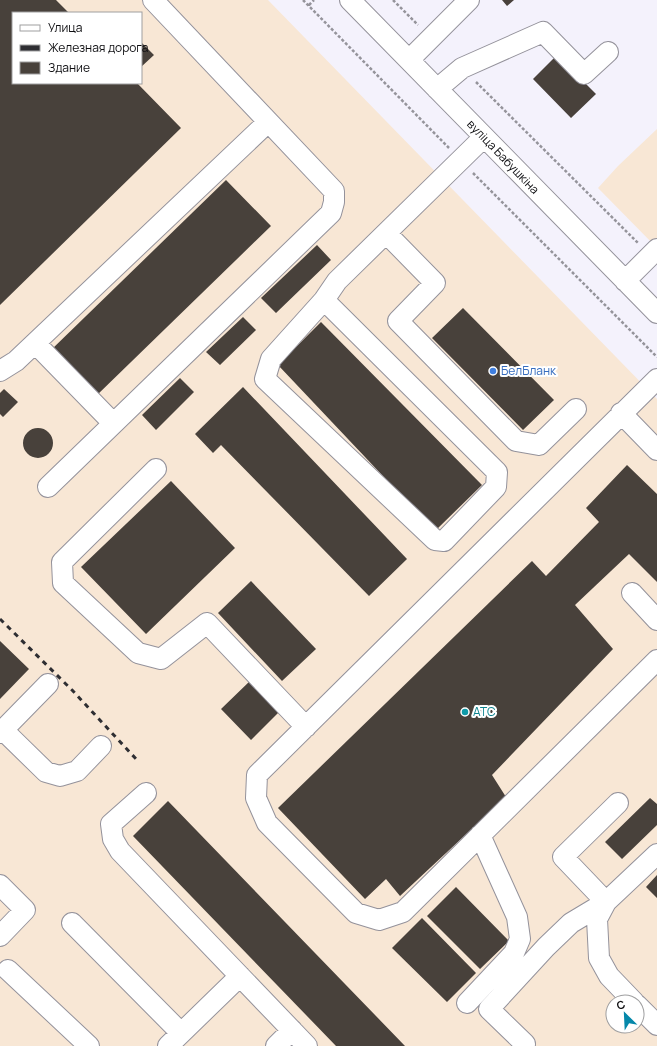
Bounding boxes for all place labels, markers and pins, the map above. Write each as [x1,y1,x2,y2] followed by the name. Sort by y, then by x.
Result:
[501,362,557,379] place label: БелБланк
[488,366,498,376] marker: БелБланк
[473,703,496,720] place label: АТС
[460,707,470,717] marker: АТС

